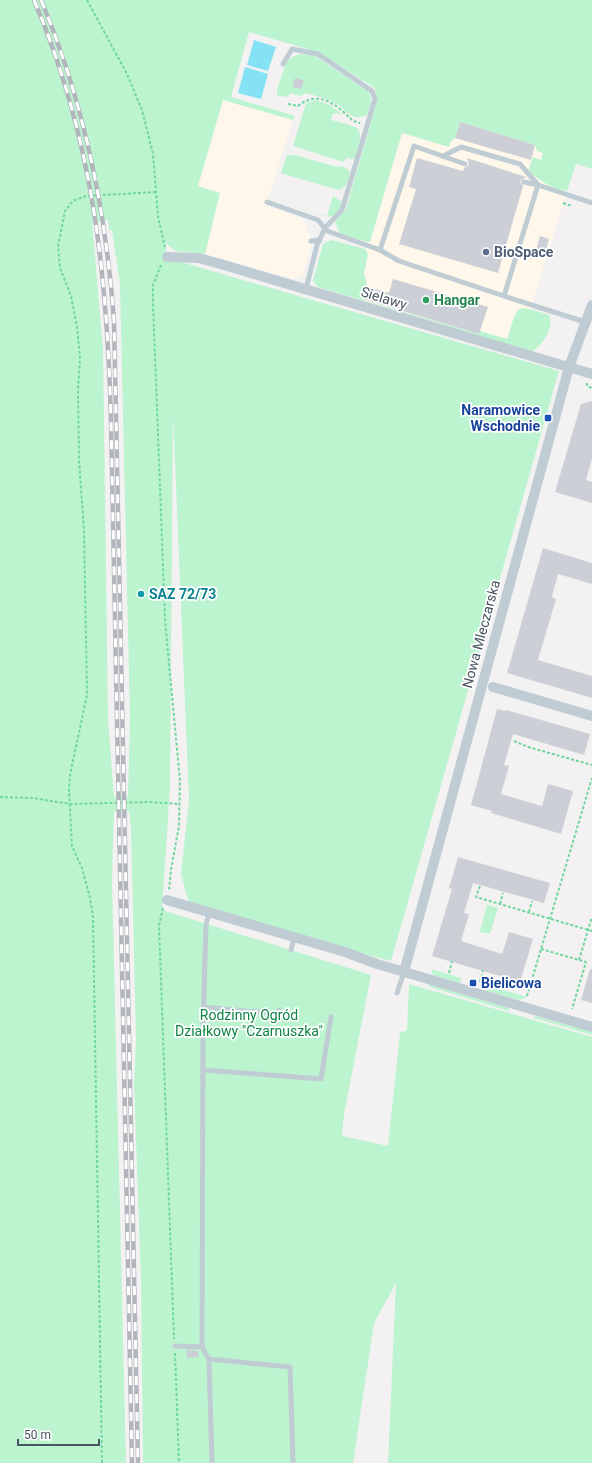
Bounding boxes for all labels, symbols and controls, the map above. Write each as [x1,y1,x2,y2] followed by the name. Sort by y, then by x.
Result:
[494,244,554,260] place label: BioSpace
[481,247,491,257] marker: BioSpace
[359,283,409,313] street label: Sielawy
[434,292,480,308] place label: Hangar
[421,295,431,305] marker: Hangar
[461,402,540,434] place label: Naramowice Wschodnie
[543,413,553,423] marker: Naramowice Wschodnie
[459,578,503,690] street label: Nowa Mleczarska
[149,586,216,602] place label: SAZ 72/73
[136,589,146,599] marker: SAZ 72/73
[481,975,542,991] place label: Bielicowa
[468,978,478,988] marker: Bielicowa
[175,1007,323,1039] park label: Rodzinny Ogród Działkowy "Czarnuszka"
[18,1421,99,1447] scale bar
[24,1428,51,1442] text: 50 m

